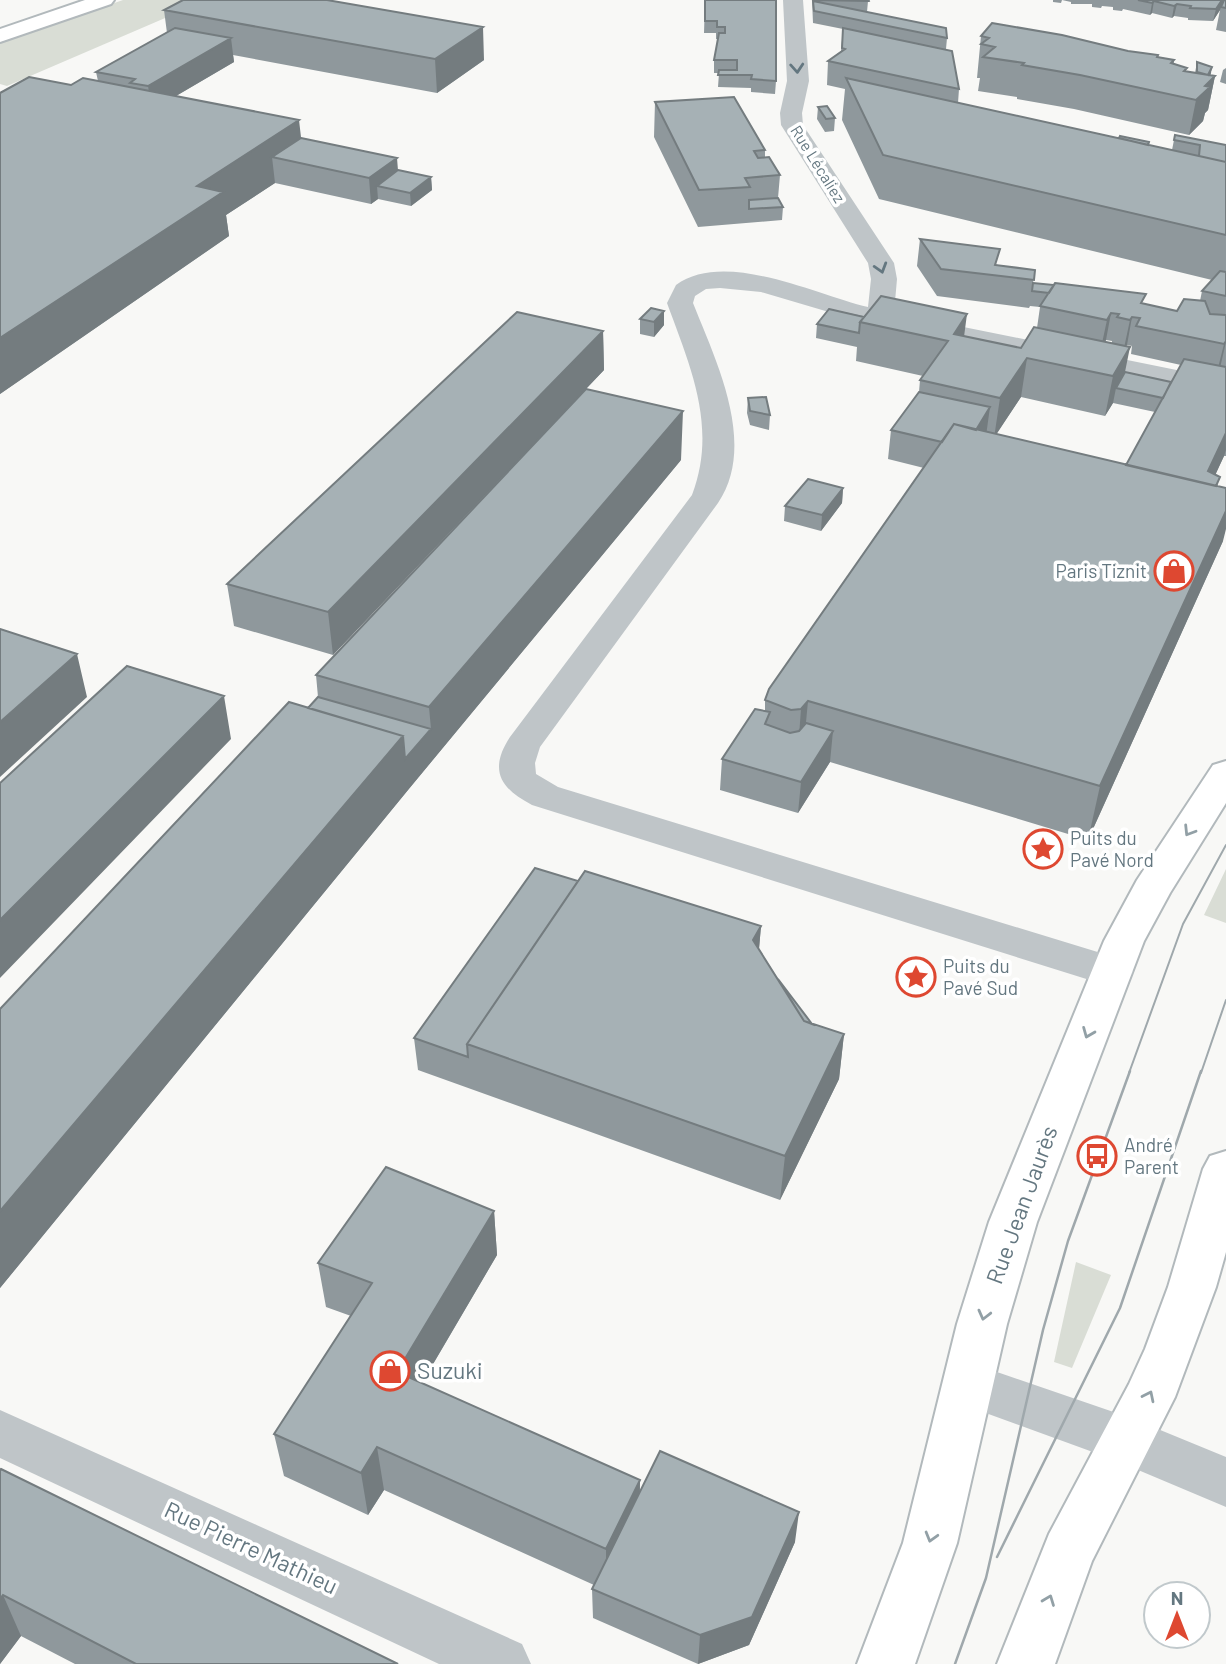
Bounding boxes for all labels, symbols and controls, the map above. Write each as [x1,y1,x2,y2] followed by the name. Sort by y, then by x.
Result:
[789,63,804,74] one-way arrow
[787,122,850,206] street label: Rue Lécaliez
[872,262,887,274] one-way arrow
[1153,550,1195,592] shop icon: Paris Tiznit
[1056,559,1147,582] place label: Paris Tiznit
[1185,823,1198,836] one-way arrow
[1070,826,1154,871] place label: Puits du Pavé Nord
[1022,828,1064,870] place icon: Puits du Pavé Nord
[943,954,1018,999] place label: Puits du Pavé Sud
[895,956,937,998] place icon: Puits du Pavé Sud
[1082,1027,1096,1039] one-way arrow
[979,1122,1063,1288] street label: Rue Jean Jaurès
[1124,1133,1179,1178] place label: André Parent
[1076,1135,1118,1177] bus stop icon: André Parent
[978,1309,992,1321] one-way arrow
[369,1350,411,1392] shop icon: Suzuki
[417,1356,483,1384] place label: Suzuki
[1141,1391,1155,1403] one-way arrow
[160,1495,342,1599] street label: Rue Pierre Mathieu
[925,1530,940,1542] one-way arrow
[1142,1580,1212,1650] north arrow
[1171,1586,1183,1609] text: N
[1041,1594,1055,1606] one-way arrow

